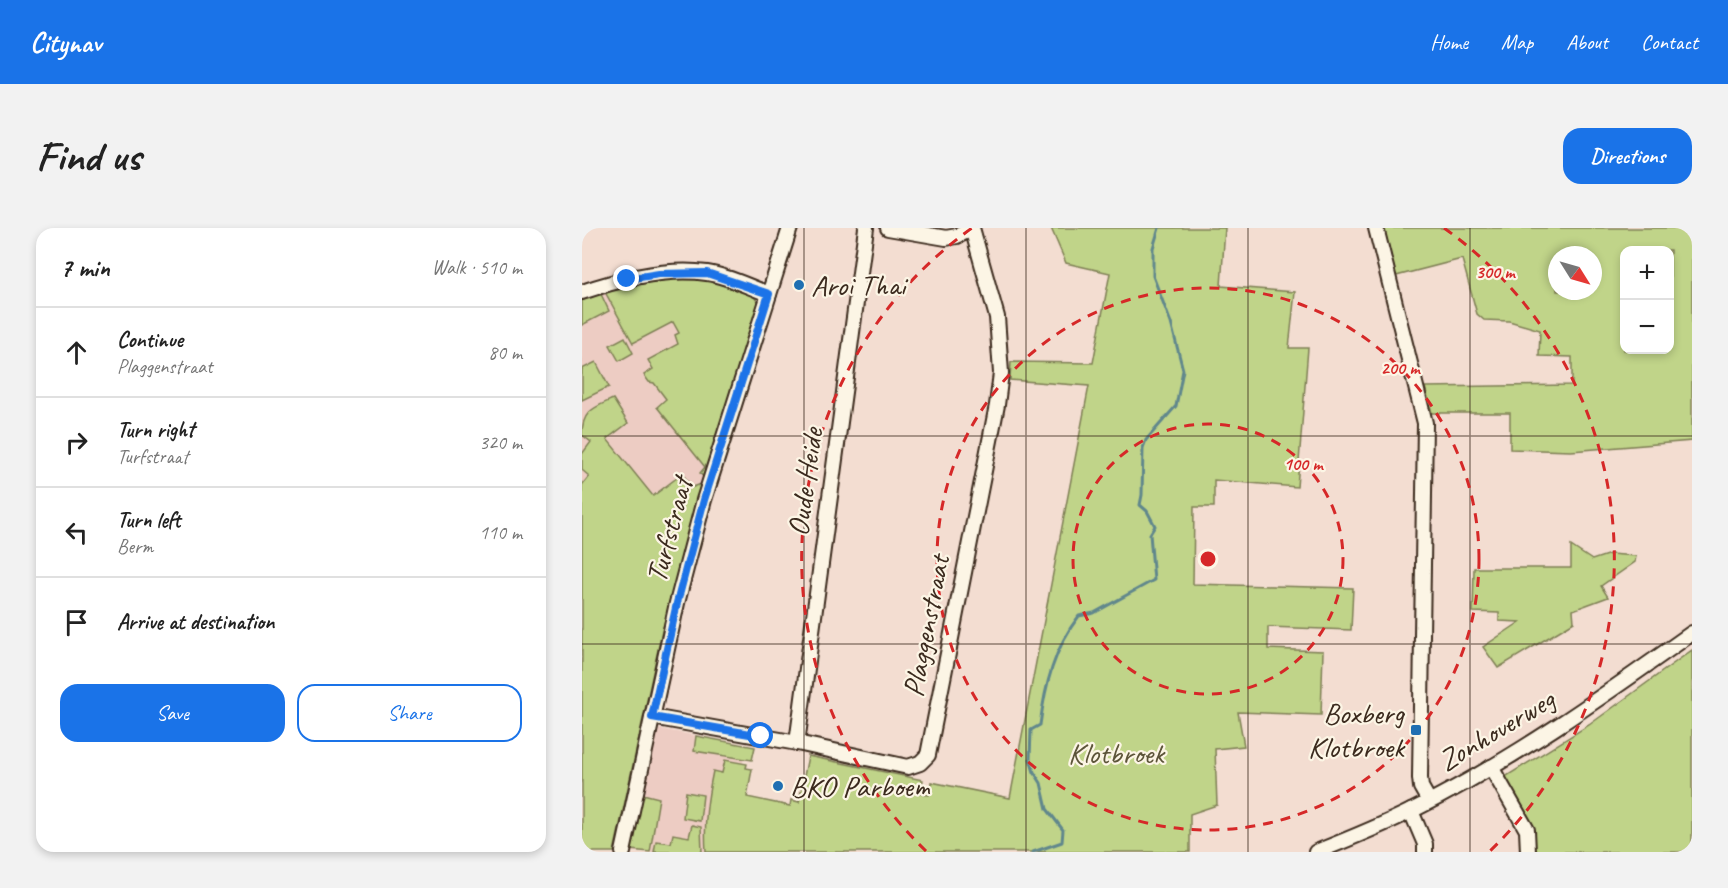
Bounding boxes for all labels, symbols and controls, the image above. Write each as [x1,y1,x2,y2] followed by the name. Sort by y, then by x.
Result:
[30,25,101,60] text: Citynav
[1430,29,1468,55] text: Home
[1501,29,1533,55] text: Map
[1566,29,1608,55] text: About
[1641,29,1698,55] text: Contact
[1563,128,1692,184] button: Directions
[36,130,141,183] text: Find us
[1548,246,1602,300] north arrow
[1620,246,1674,354] map controls
[1620,246,1674,300] button: +
[60,251,110,284] text: 7 min
[432,255,522,280] text: Walk · 510 m
[1476,261,1516,283] text: 300 m
[613,265,639,291] route end
[811,266,909,304] place label: Aroi Thai
[792,278,806,292] marker: Aroi Thai
[1620,300,1674,354] button: −
[117,326,183,354] text: Continue
[60,336,93,369] icon: ahead
[488,340,522,365] text: 80 m
[117,354,213,379] text: Plaggenstraat
[1381,357,1421,379] text: 200 m
[117,416,194,444] text: Turn right
[779,423,832,538] street label: Oude Heide
[60,426,93,459] icon: right
[479,430,522,455] text: 320 m
[117,444,188,469] text: Turfstraat
[1284,453,1324,475] text: 100 m
[637,470,702,587] street label: Turfstraat
[117,506,181,534] text: Turn left
[60,516,93,549] icon: left
[479,520,522,545] text: 110 m
[117,534,153,559] text: Berm
[894,549,959,700] street label: Plaggenstraat
[1198,549,1218,569] centre of rings
[60,606,93,639] icon: arrive
[117,608,274,636] text: Arrive at destination
[1431,679,1563,780] street label: Zonhoverweg
[60,684,285,742] button: Save
[297,684,522,742] button: Share
[1308,694,1406,766] place label: Boxberg Klotbroek
[747,722,773,748] route start
[1409,723,1423,737] marker: Boxberg Klotbroek
[1068,734,1166,772] park label: Klotbroek
[790,767,931,805] place label: BKO Parboem
[771,779,785,793] marker: BKO Parboem

